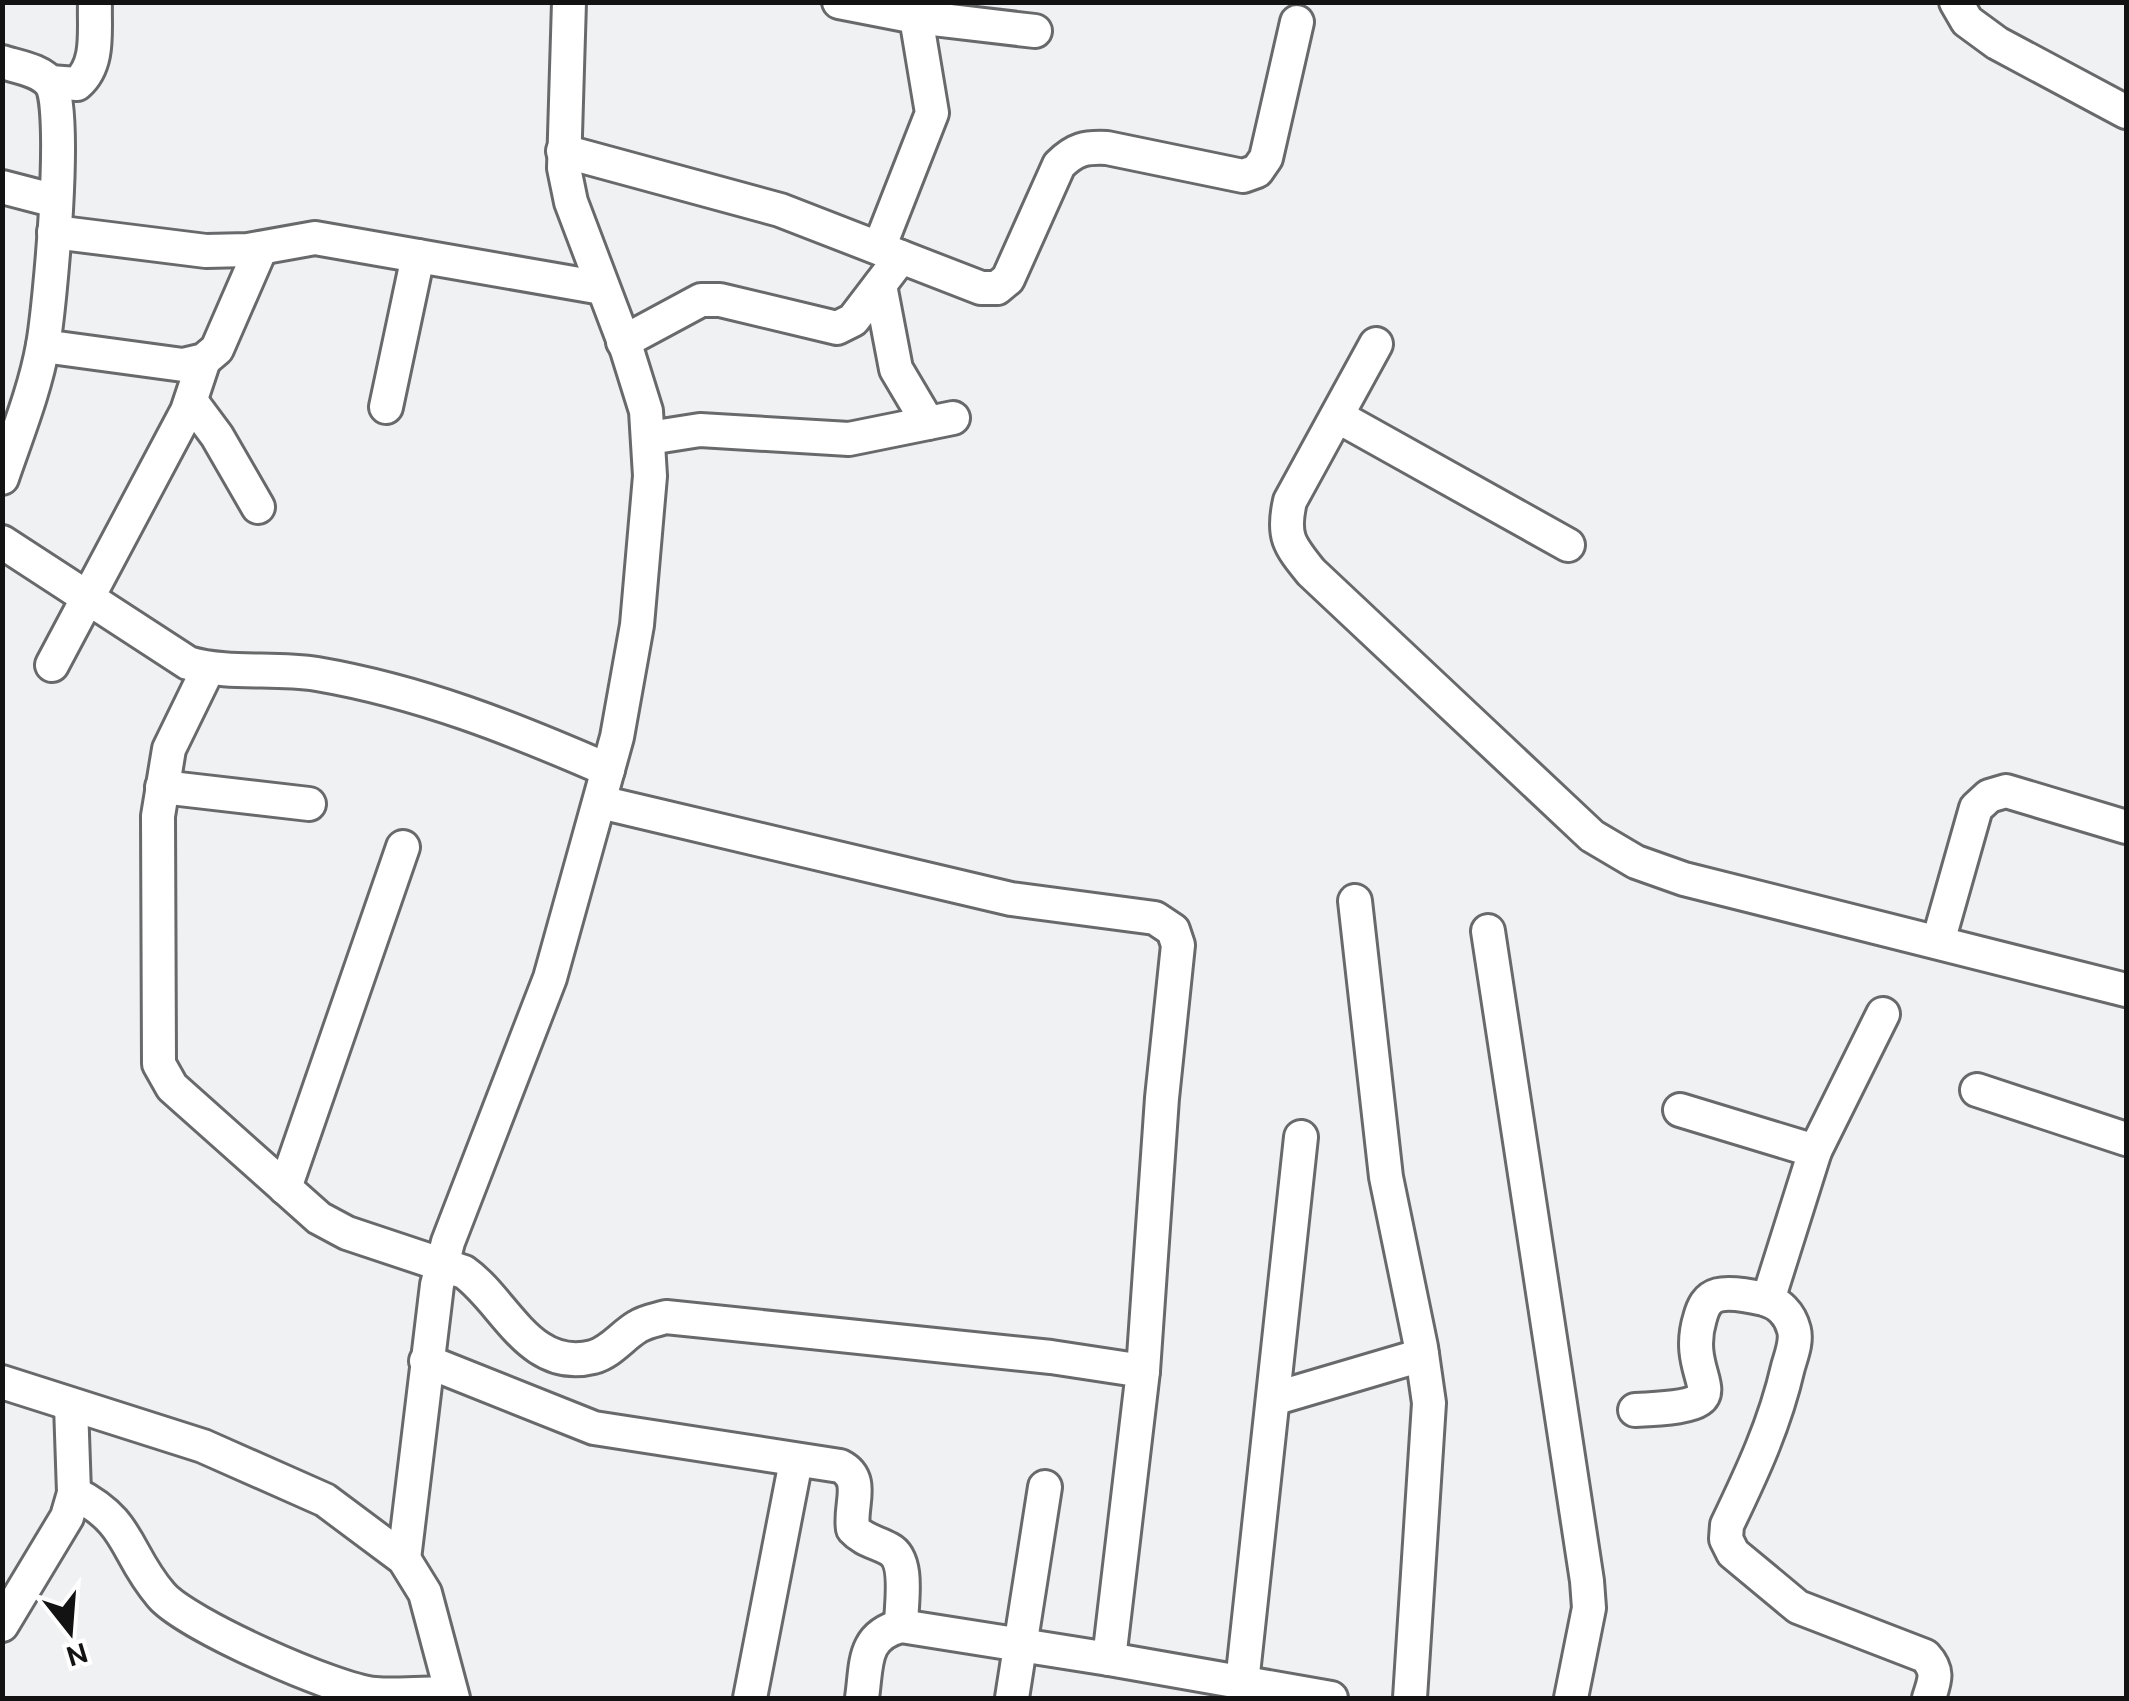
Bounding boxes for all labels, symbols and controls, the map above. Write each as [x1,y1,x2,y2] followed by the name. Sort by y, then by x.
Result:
[20,1581,120,1681] north arrow
[63,1638,92,1673] text: N

